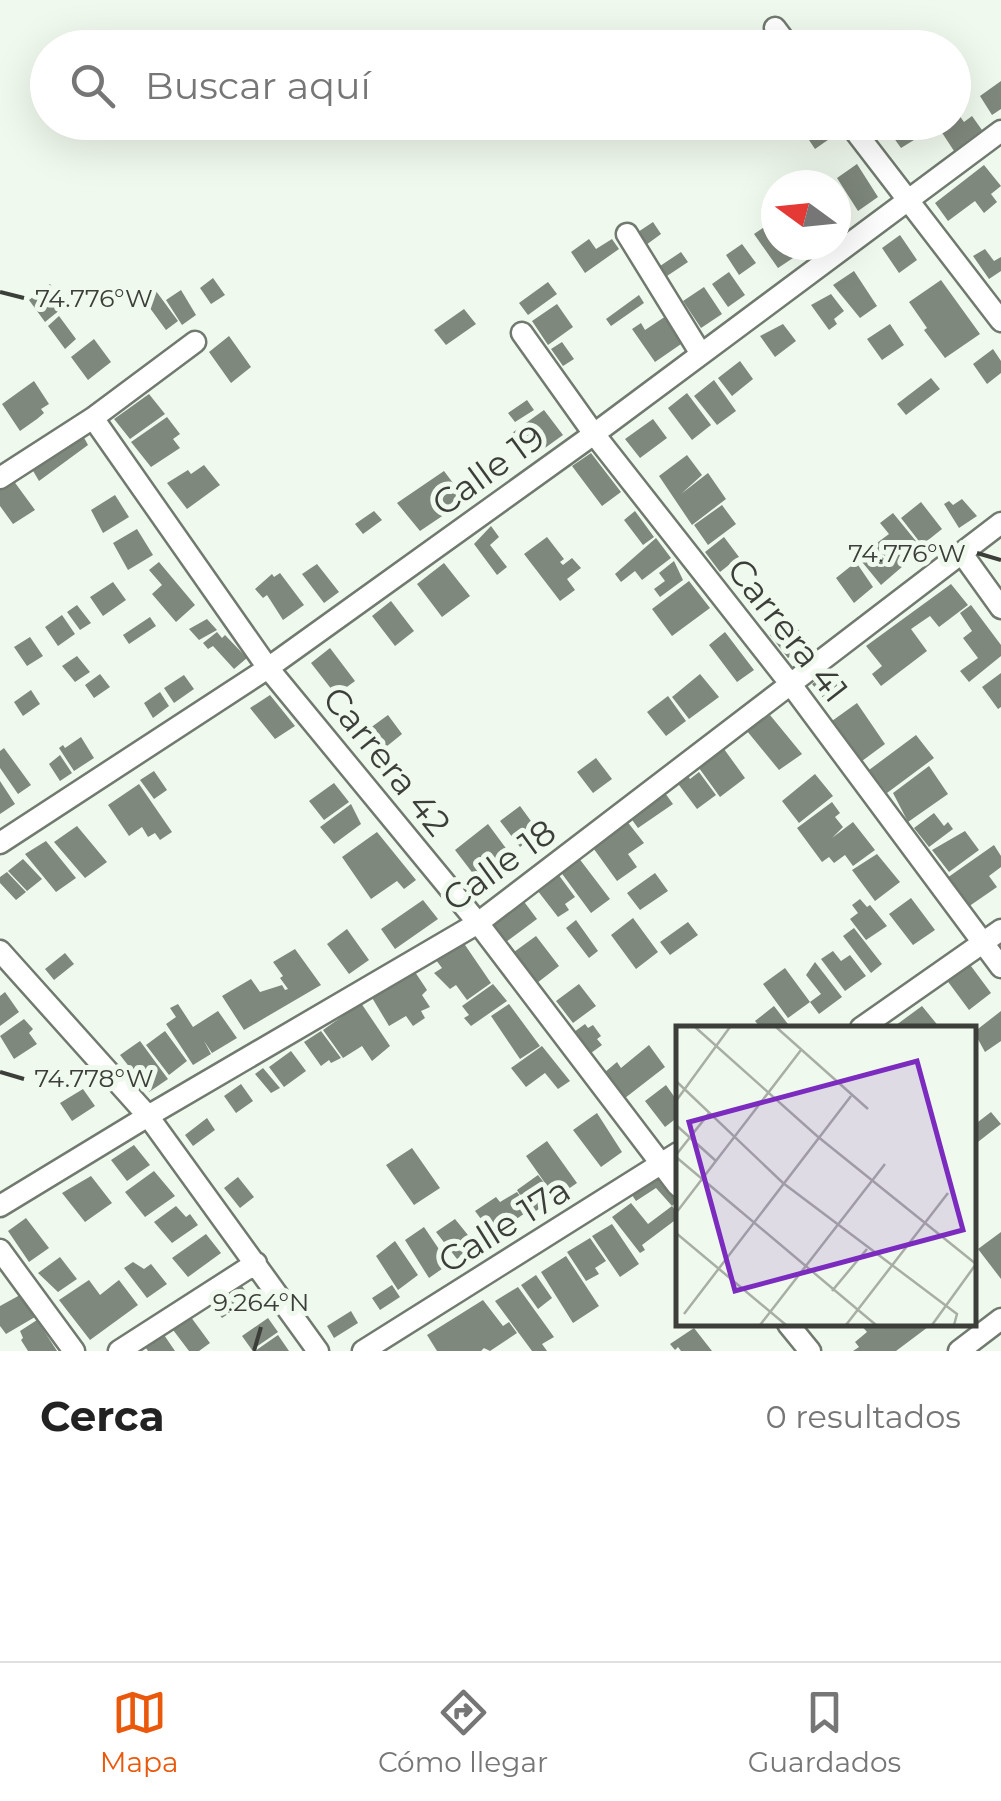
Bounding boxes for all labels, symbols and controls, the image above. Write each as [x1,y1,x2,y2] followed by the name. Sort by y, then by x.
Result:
[30,30,971,140] search box
[65,58,120,113] icon: search
[145,62,371,109] text: Buscar aquí
[761,170,851,260] north arrow
[35,283,153,313] text: 74.776°W
[423,415,553,525] street label: Calle 19
[848,538,966,568] text: 74.776°W
[718,549,858,711] street label: Carrera 41
[314,678,460,844] street label: Carrera 42
[434,810,564,920] street label: Calle 18
[676,1026,976,1326] inset map
[35,1063,154,1093] text: 74.778°W
[430,1168,578,1282] street label: Calle 17a
[213,1287,309,1317] text: 9.264°N
[40,1390,165,1442] text: Cerca
[766,1397,961,1436] text: 0 resultados
[100,1685,178,1779] tab: Mapa
[378,1685,548,1779] tab: Cómo llegar
[748,1685,901,1779] tab: Guardados

